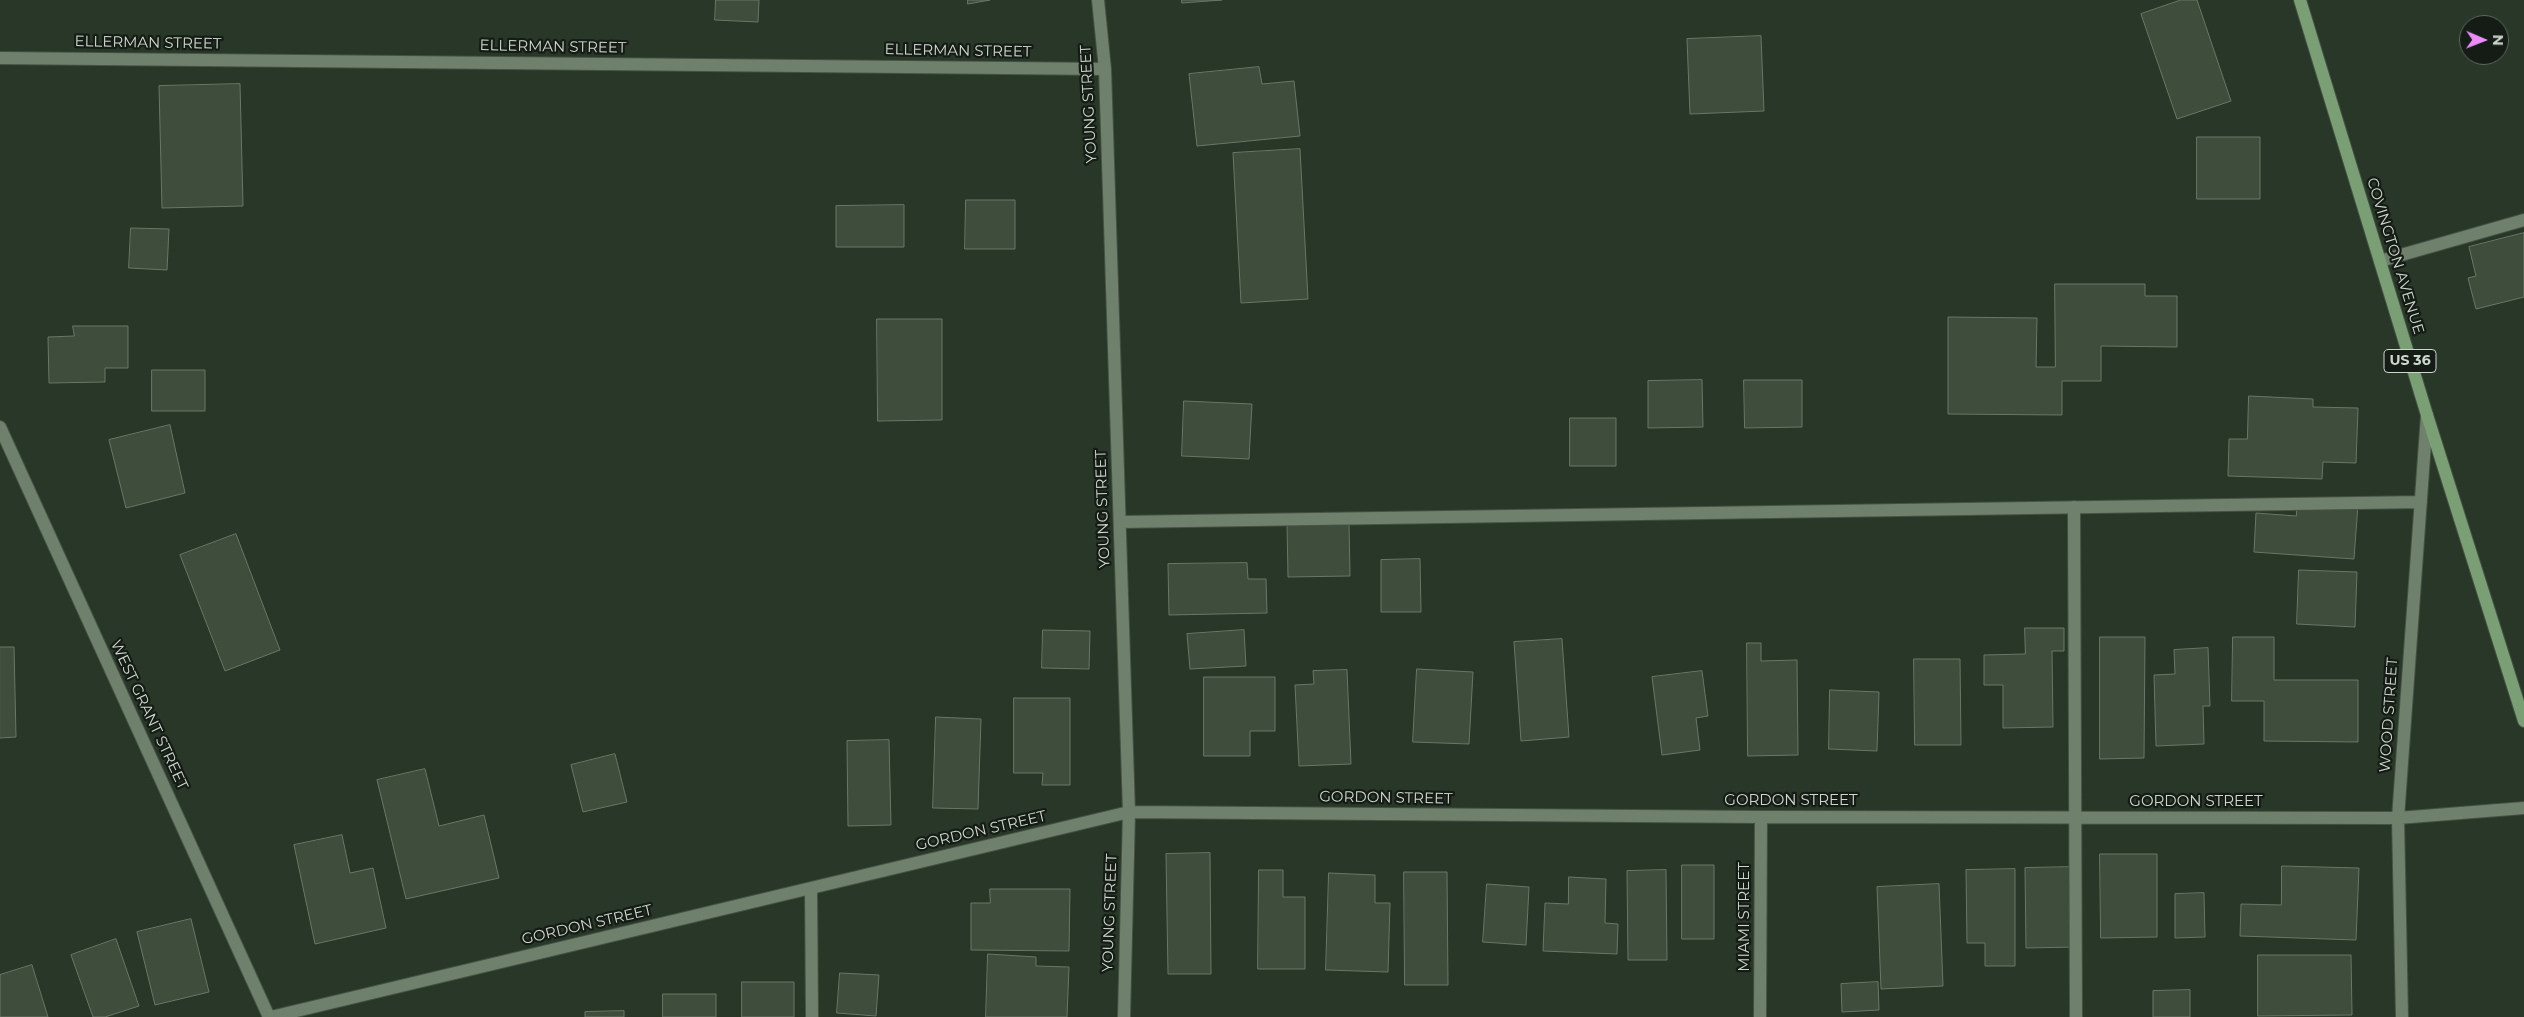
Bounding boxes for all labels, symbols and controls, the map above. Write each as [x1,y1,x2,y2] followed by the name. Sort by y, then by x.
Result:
[2459,15,2509,65] north arrow
[74,33,222,53] street label: ELLERMAN STREET
[2489,34,2507,46] text: N
[479,37,627,57] street label: ELLERMAN STREET
[884,41,1032,61] street label: ELLERMAN STREET
[1077,44,1101,164] street label: YOUNG STREET
[2363,176,2427,336] street label: COVINGTON AVENUE
[2384,350,2436,372] road number: US 36
[1092,449,1114,569] street label: YOUNG STREET
[106,637,192,793] street label: WEST GRANT STREET
[2376,657,2402,773] street label: WOOD STREET
[1319,788,1453,808] street label: GORDON STREET
[1724,792,1858,810] street label: GORDON STREET
[2129,793,2263,811] street label: GORDON STREET
[914,807,1048,855] street label: GORDON STREET
[1099,853,1121,973] street label: YOUNG STREET
[1736,862,1754,972] street label: MIAMI STREET
[520,901,654,949] street label: GORDON STREET

